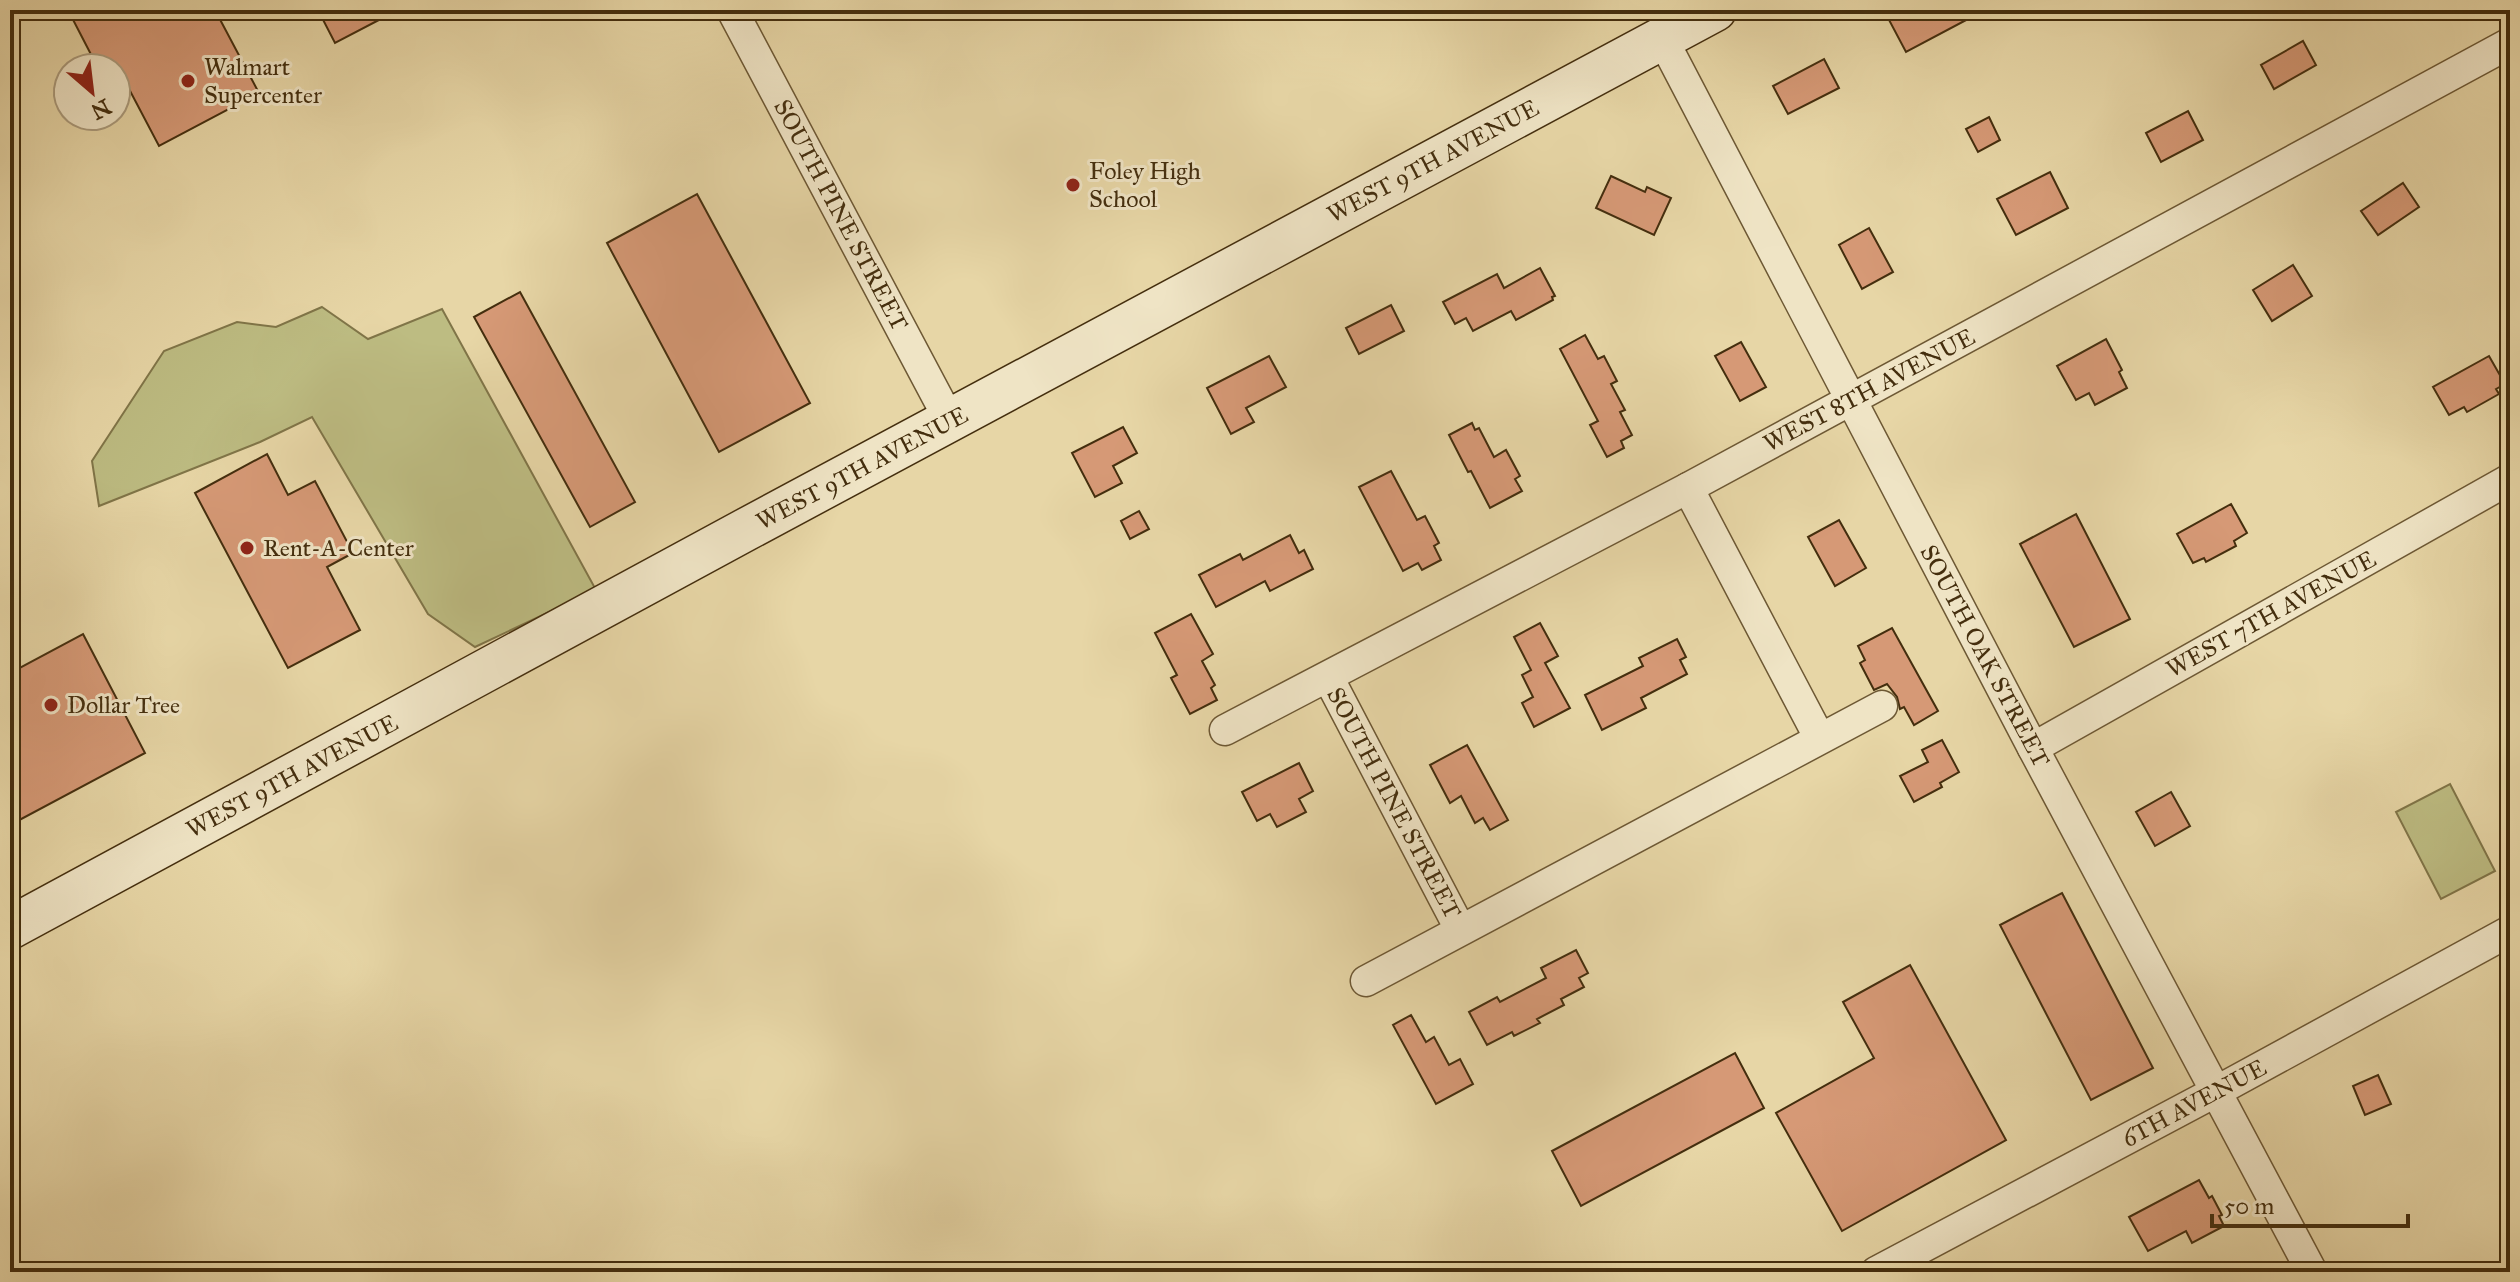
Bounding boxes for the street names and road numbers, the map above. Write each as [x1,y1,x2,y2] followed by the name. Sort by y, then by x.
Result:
[1322,92,1544,230] street label: WEST 9TH AVENUE
[767,94,915,336] street label: SOUTH PINE STREET
[1758,322,1980,458] street label: WEST 8TH AVENUE
[751,399,973,537] street label: WEST 9TH AVENUE
[1914,540,2056,772] street label: SOUTH OAK STREET
[2161,544,2381,684] street label: WEST 7TH AVENUE
[1320,682,1468,924] street label: SOUTH PINE STREET
[181,707,403,845] street label: WEST 9TH AVENUE
[2117,1052,2271,1154] street label: 6TH AVENUE

